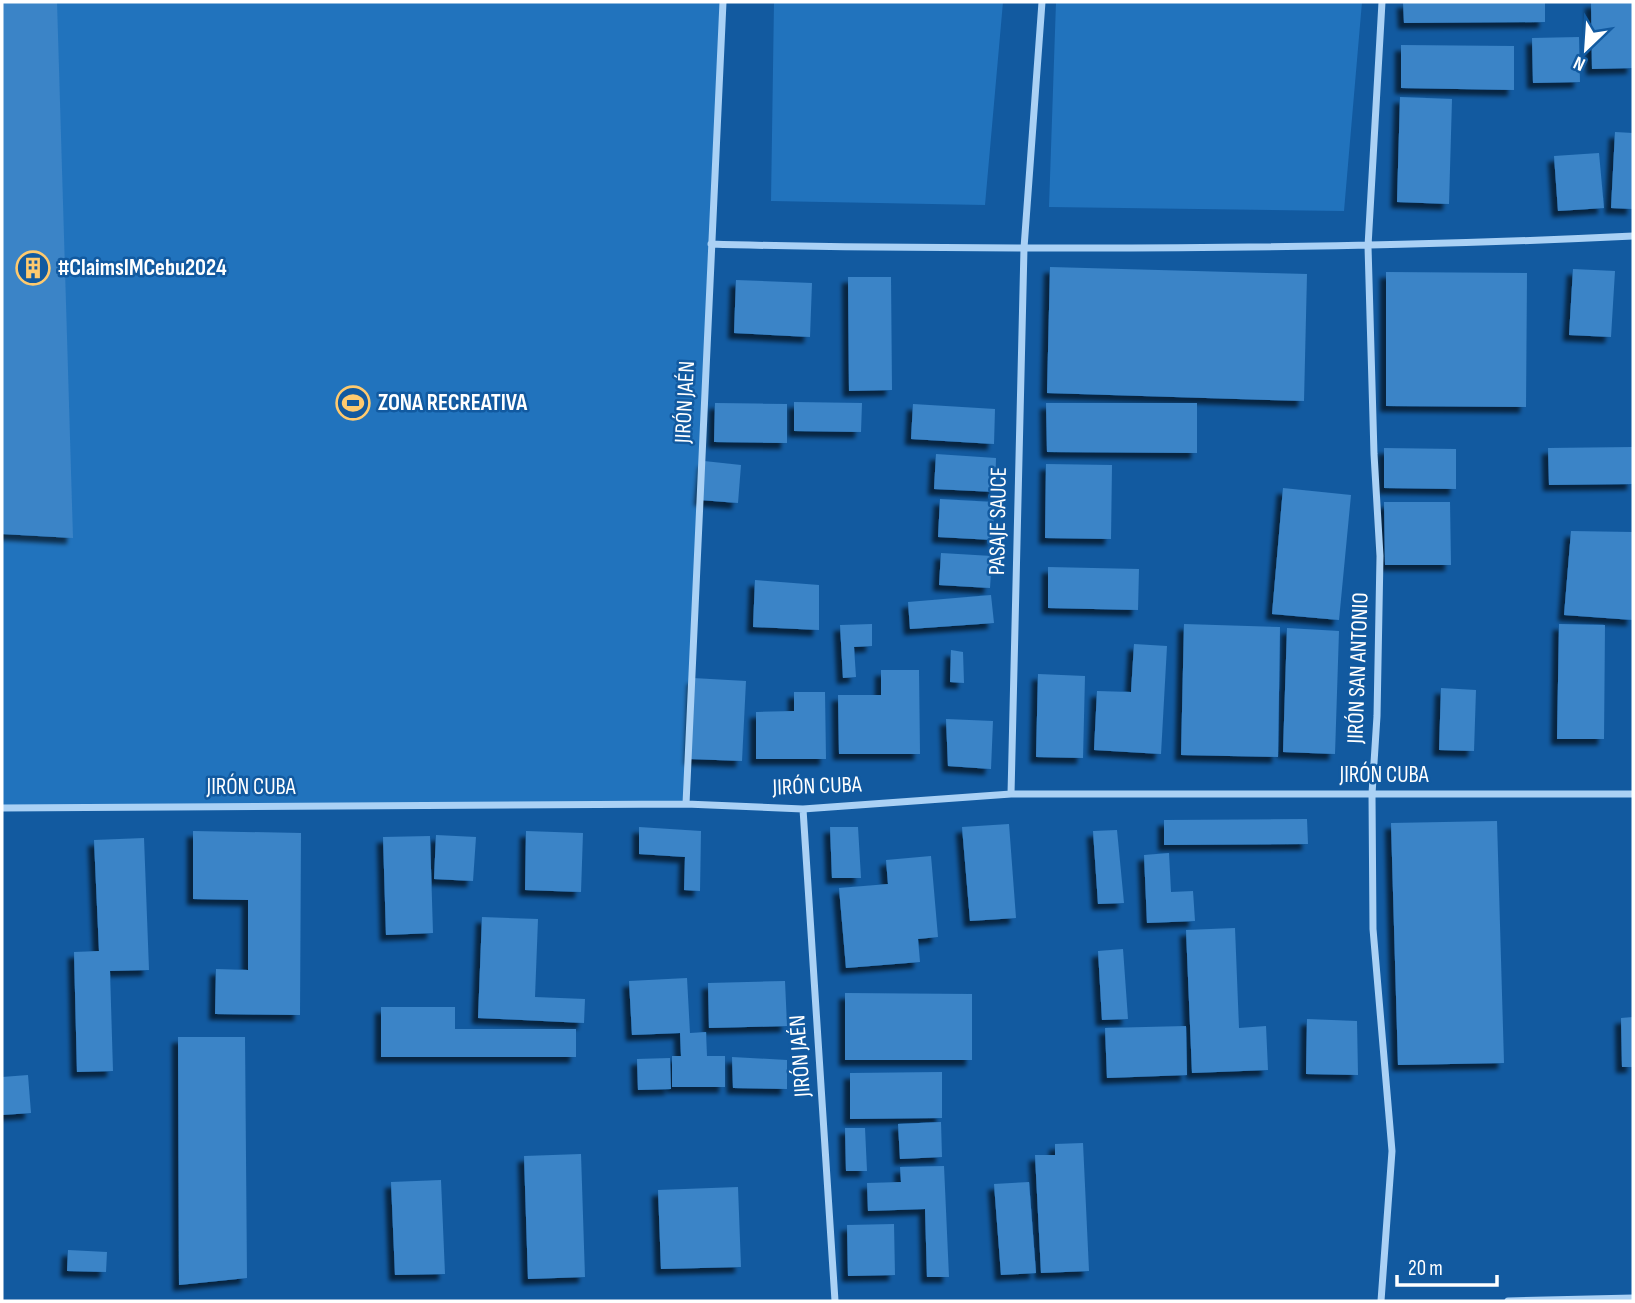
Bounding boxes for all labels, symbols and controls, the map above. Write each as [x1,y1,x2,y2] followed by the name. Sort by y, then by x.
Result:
[1551,14,1621,84] north arrow
[1570,50,1589,76] text: N
[14,249,52,287] building icon: #ClaimsIMCebu2024
[58,254,227,282] place label: #ClaimsIMCebu2024
[669,360,701,445] street label: JIRÓN JAÉN
[334,384,372,422] sports icon: ZONA RECREATIVA
[378,389,528,417] place label: ZONA RECREATIVA
[983,467,1013,575] street label: PASAJE SAUCE
[1341,592,1375,745] street label: JIRÓN SAN ANTONIO
[1338,761,1429,789] street label: JIRÓN CUBA
[771,770,862,802] street label: JIRÓN CUBA
[205,773,296,801] street label: JIRÓN CUBA
[783,1014,817,1099] street label: JIRÓN JAÉN
[1397,1244,1497,1288] scale bar
[1408,1256,1443,1281] text: 20 m

